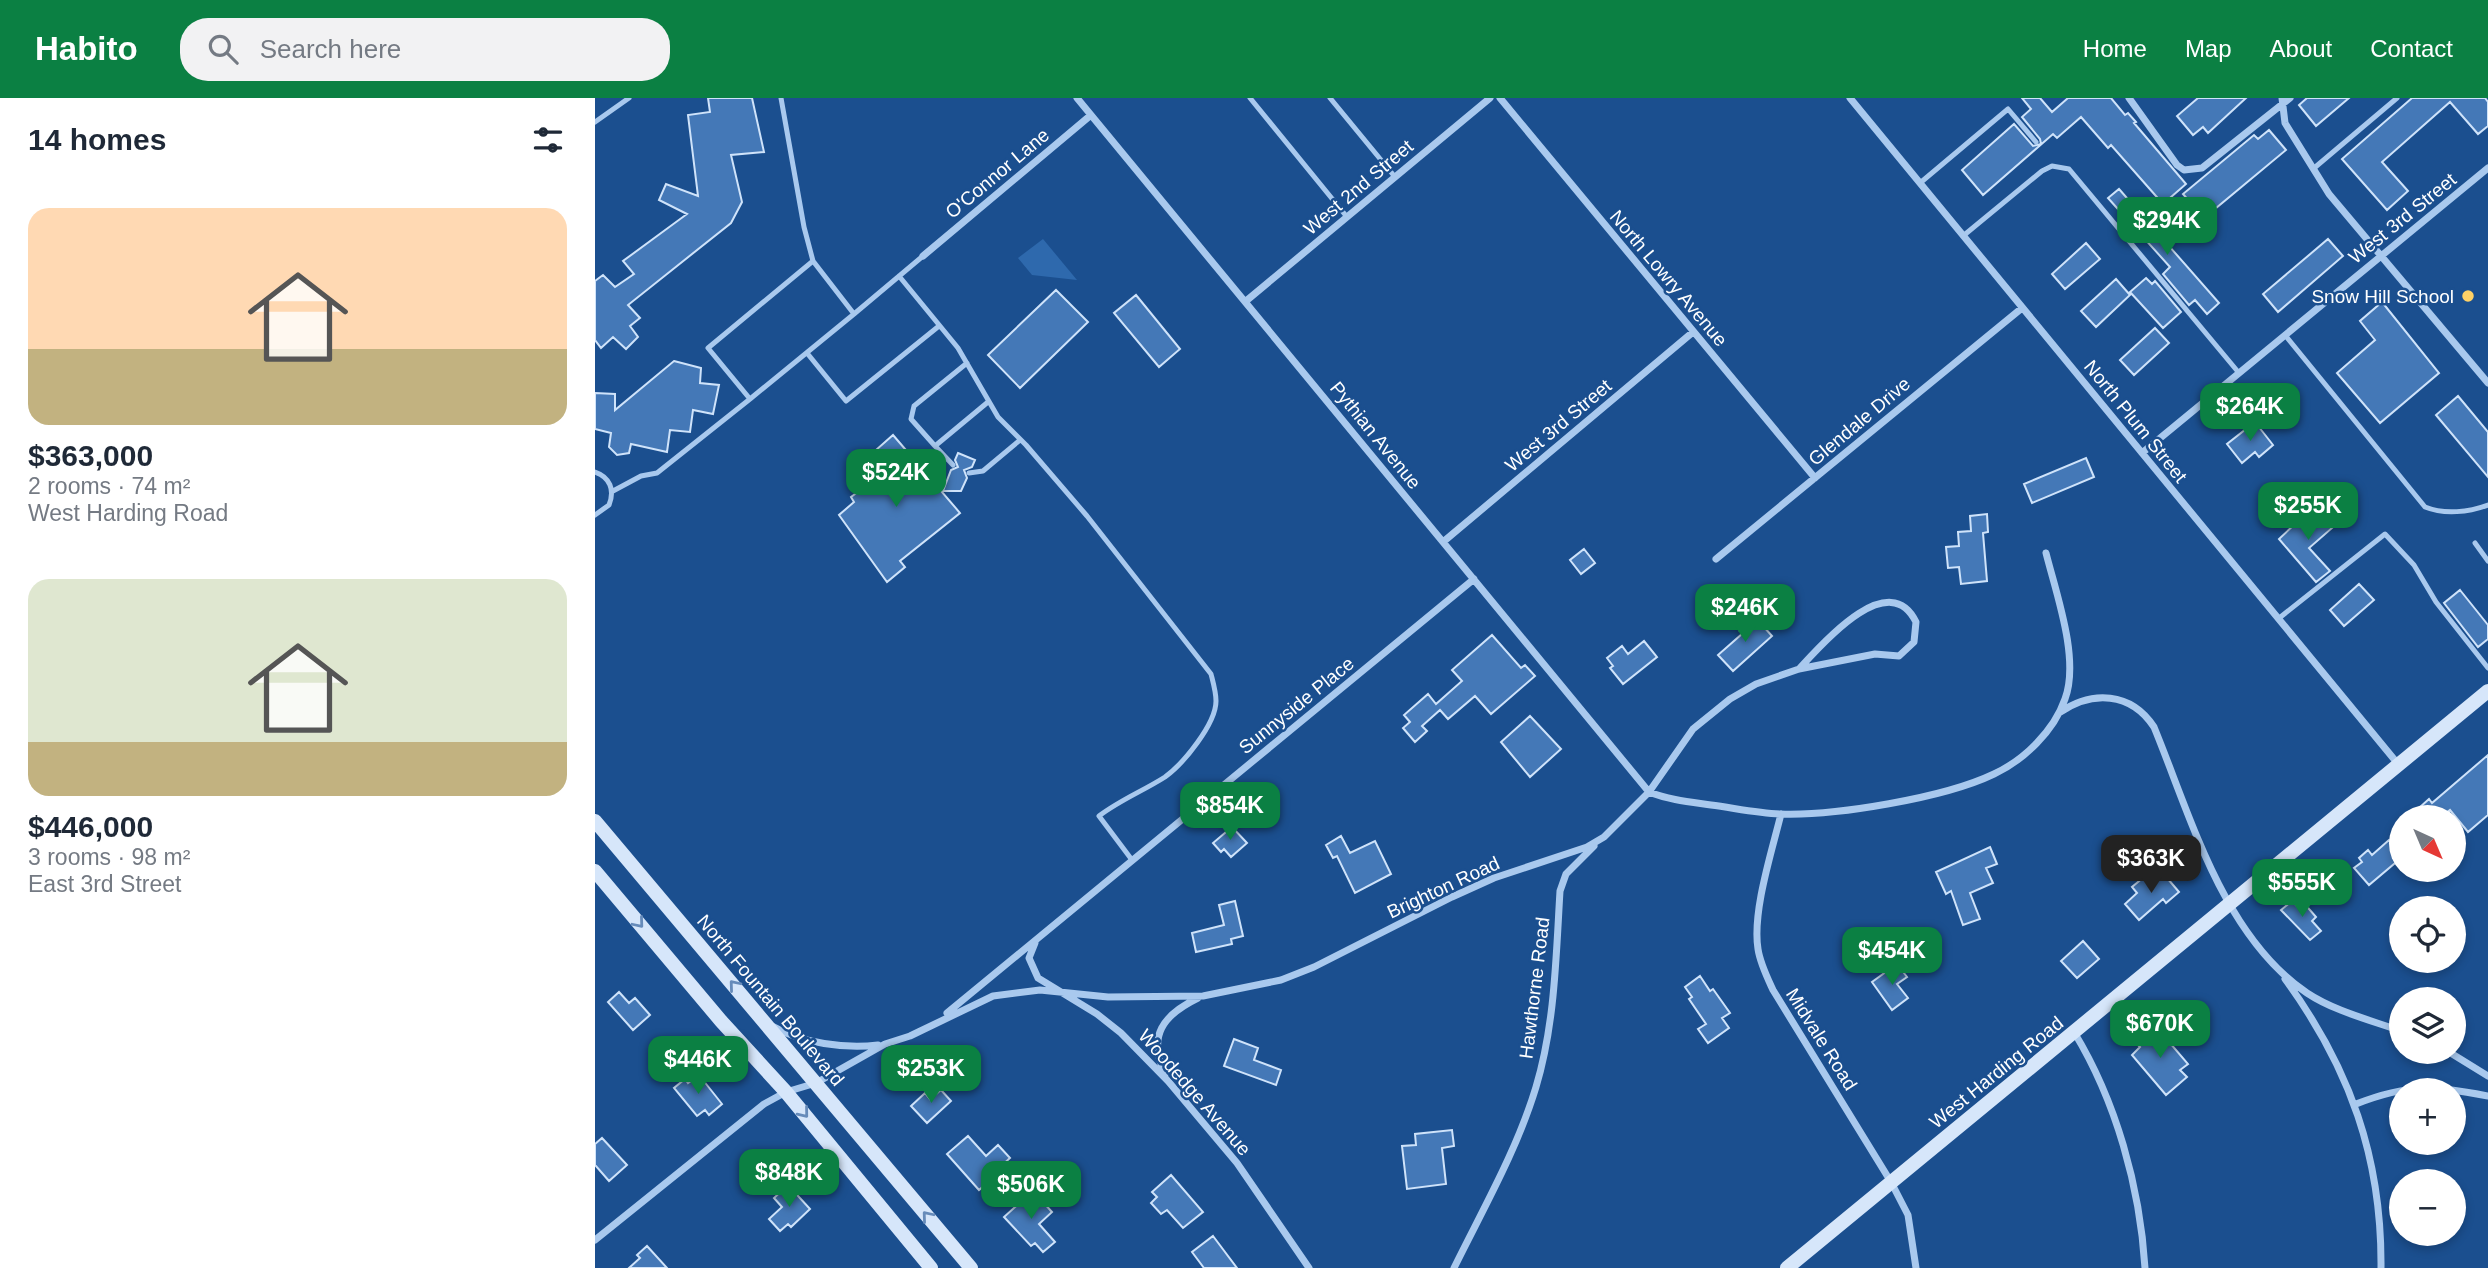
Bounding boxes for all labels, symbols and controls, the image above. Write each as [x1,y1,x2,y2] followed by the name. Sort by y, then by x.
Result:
[180,18,670,81] search box
[35,30,138,67] text: Habito
[204,30,242,68] icon: search
[260,34,401,64] text: Search here
[2083,35,2147,62] text: Home
[2185,35,2232,62] text: Map
[2270,35,2332,62] text: About
[2370,35,2453,62] text: Contact
[529,121,567,159] icon: filters
[28,123,166,156] text: 14 homes
[941,124,1053,223] street label: O'Connor Lane
[1300,135,1418,239] street label: West 2nd Street
[2345,168,2461,268] street label: West 3rd Street
[2118,198,2216,257] pin: $294K
[1606,206,1732,350] street label: North Lowry Avenue
[2133,207,2201,233] text: $294K
[235,254,361,380] icon: home
[2311,286,2454,307] place label: Snow Hill School
[2460,288,2476,304] marker: Snow Hill School
[2080,356,2192,487] street label: North Plum Street
[1804,373,1914,470] street label: Glendale Drive
[1501,375,1616,476] street label: West 3rd Street
[1326,378,1425,493] street label: Pythian Avenue
[2201,384,2299,443] pin: $264K
[2216,393,2284,419] text: $264K
[28,439,153,472] text: $363,000
[847,450,945,509] pin: $524K
[862,459,930,485] text: $524K
[28,473,190,499] text: 2 rooms · 74 m²
[2259,482,2357,542] pin: $255K
[2274,492,2342,518] text: $255K
[28,500,228,526] text: West Harding Road
[1696,584,1794,644] pin: $246K
[1711,594,1779,620] text: $246K
[235,625,361,751] icon: home
[1235,653,1358,758] street label: Sunnyside Place
[1181,782,1279,842] pin: $854K
[1196,792,1264,818] text: $854K
[2389,805,2466,882] north arrow
[2389,805,2466,1246] map controls
[28,810,153,843] text: $446,000
[2102,836,2200,895] pin: $363K
[28,844,190,870] text: 3 rooms · 98 m²
[2117,845,2185,871] text: $363K
[1384,852,1503,923] street label: Brighton Road
[2253,860,2351,919] pin: $555K
[2268,869,2336,895] text: $555K
[28,871,181,897] text: East 3rd Street
[2389,896,2466,973] button: locate
[693,911,848,1090] street label: North Fountain Boulevard
[631,914,643,927] one-way arrow
[1515,916,1554,1060] street label: Hawthorne Road
[1843,928,1941,987] pin: $454K
[1858,937,1926,963] text: $454K
[729,981,742,993] one-way arrow
[1782,984,1861,1094] street label: Midvale Road
[2389,987,2466,1064] button: layers
[2111,1000,2209,1060] pin: $670K
[2126,1010,2194,1036] text: $670K
[1925,1012,2067,1133] street label: West Harding Road
[1134,1025,1255,1160] street label: Woodedge Avenue
[649,1037,747,1096] pin: $446K
[664,1046,732,1072] text: $446K
[882,1046,980,1105] pin: $253K
[897,1055,965,1081] text: $253K
[2389,1078,2466,1155] button: +
[796,1105,808,1118] one-way arrow
[740,1150,838,1209] pin: $848K
[755,1159,823,1185] text: $848K
[982,1162,1080,1221] pin: $506K
[2389,1169,2466,1246] button: −
[997,1171,1065,1197] text: $506K
[923,1211,935,1224] one-way arrow

